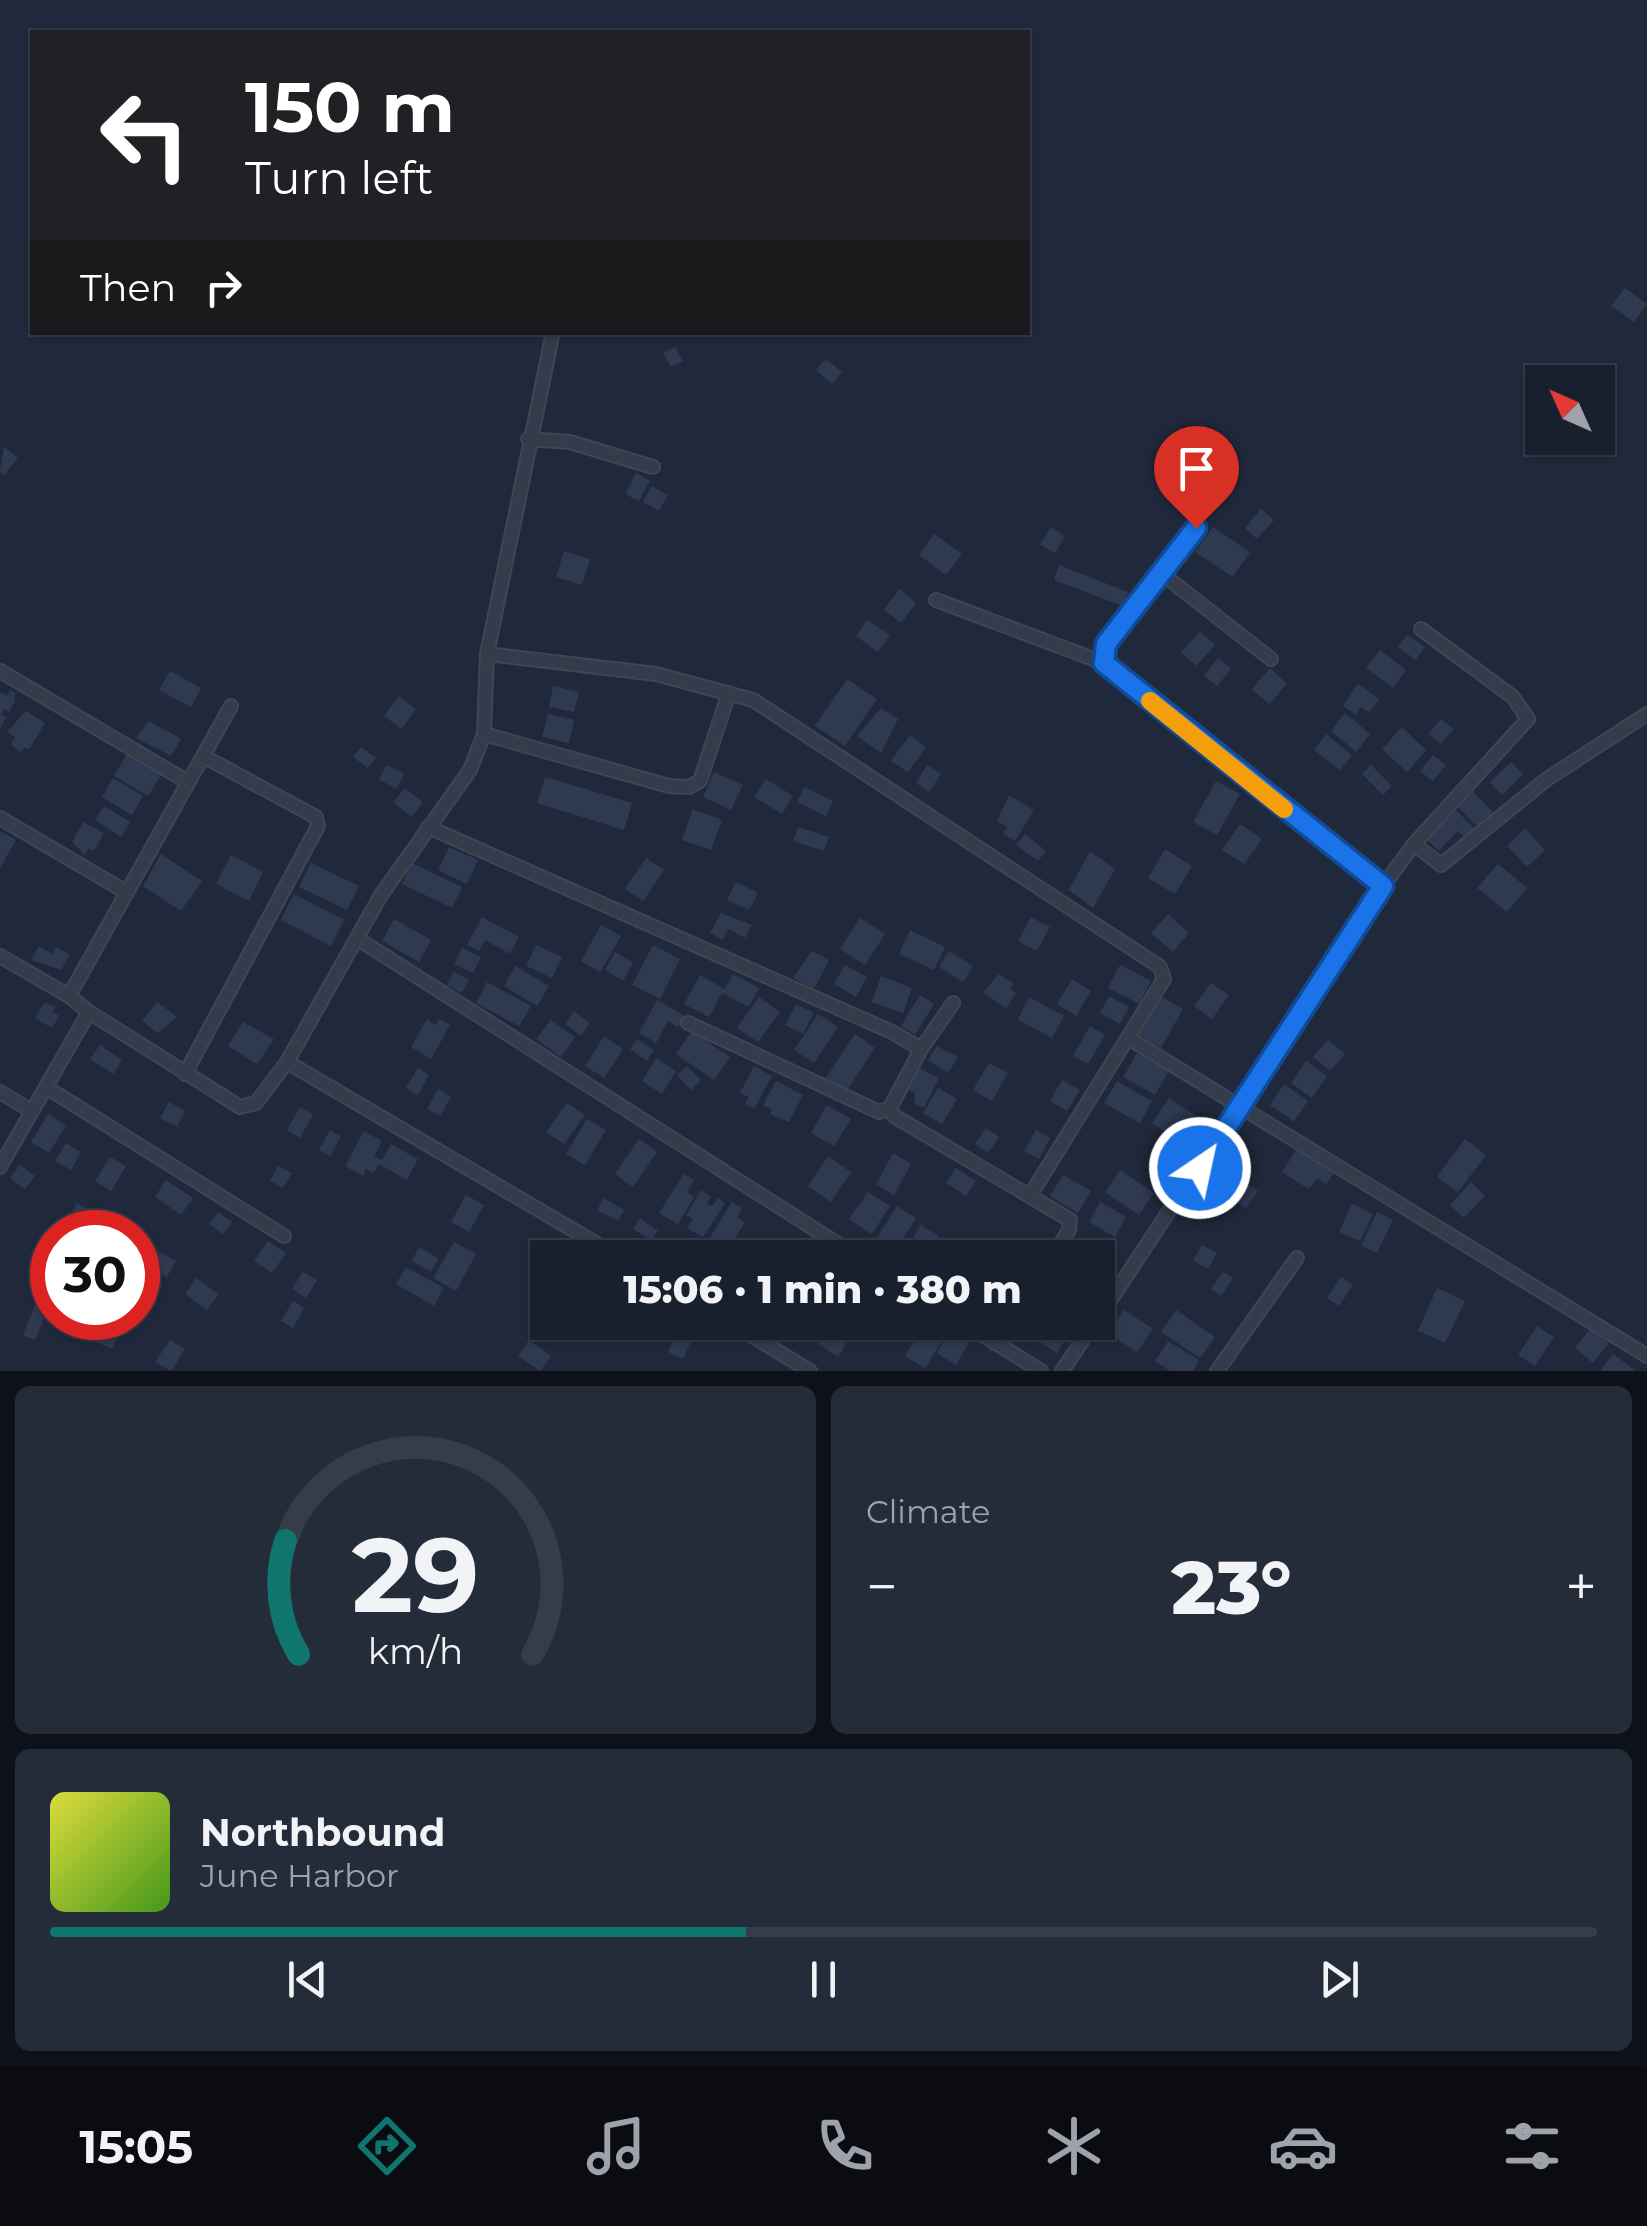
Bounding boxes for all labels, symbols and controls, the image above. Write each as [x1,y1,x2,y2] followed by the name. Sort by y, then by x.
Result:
[245,64,455,150] text: 150 m
[80,70,210,200] icon: left
[245,150,433,205] text: Turn left
[196,260,251,315] icon: right
[80,264,176,311] text: Then
[1525,365,1615,455] north arrow
[1525,365,1615,455] map controls
[1154,426,1239,529] pin
[1169,441,1224,496] icon: arrive
[1148,1116,1252,1220] position arrow
[30,1210,160,1340] speed limit sign: 30
[623,1266,1022,1313] text: 15:06 · 1 min · 380 m
[866,1492,990,1531] text: Climate
[352,1511,479,1638] text: 29
[1171,1541,1292,1633] text: 23°
[866,1553,898,1620] text: −
[1565,1553,1597,1620] text: +
[368,1629,463,1673] text: km/h
[200,1809,445,1856] text: Northbound
[200,1856,399,1895] text: June Harbor
[280,1952,335,2007] icon: previous
[796,1952,851,2007] icon: pause
[1312,1952,1367,2007] icon: next
[352,2111,422,2181] icon: directions
[581,2111,651,2181] icon: music
[810,2111,880,2181] icon: phone
[1039,2111,1109,2181] icon: climate
[1268,2111,1338,2181] icon: car
[1497,2111,1567,2181] icon: filters
[80,2119,193,2174] text: 15:05

